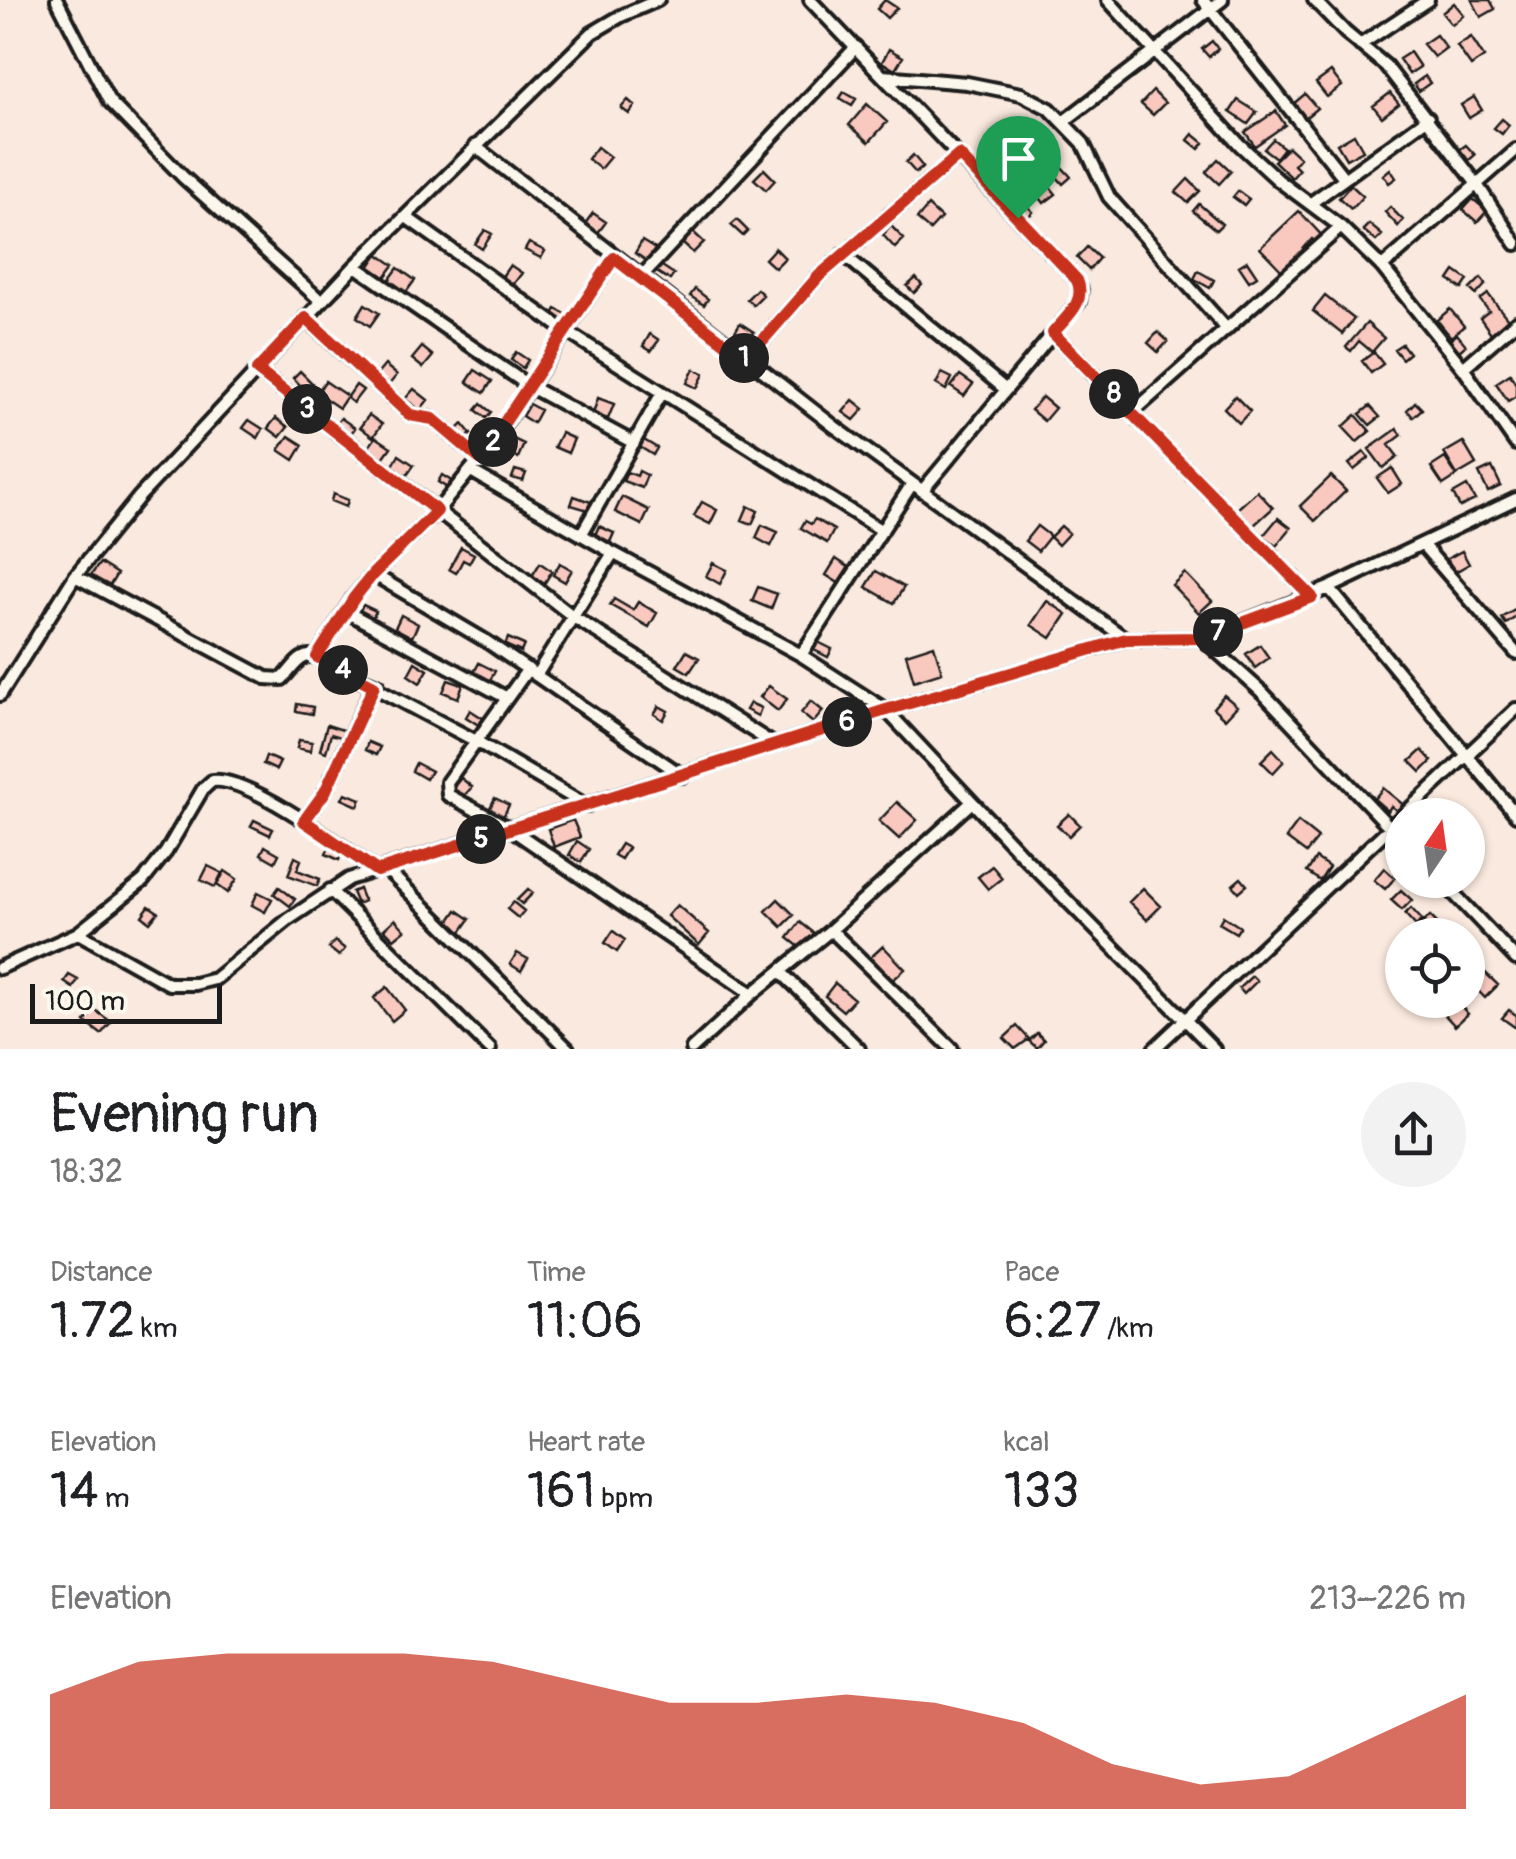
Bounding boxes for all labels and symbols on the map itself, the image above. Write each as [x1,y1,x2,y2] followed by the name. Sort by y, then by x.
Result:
[976,116,1061,219] pin
[719,333,769,383] pin: 1
[1089,369,1139,419] pin: 8
[282,384,332,434] pin: 3
[468,417,518,467] pin: 2
[1193,607,1243,657] pin: 7
[318,645,368,695] pin: 4
[822,697,872,747] pin: 6
[1385,798,1485,898] north arrow
[456,814,506,864] pin: 5
[30,979,222,1024] scale bar

